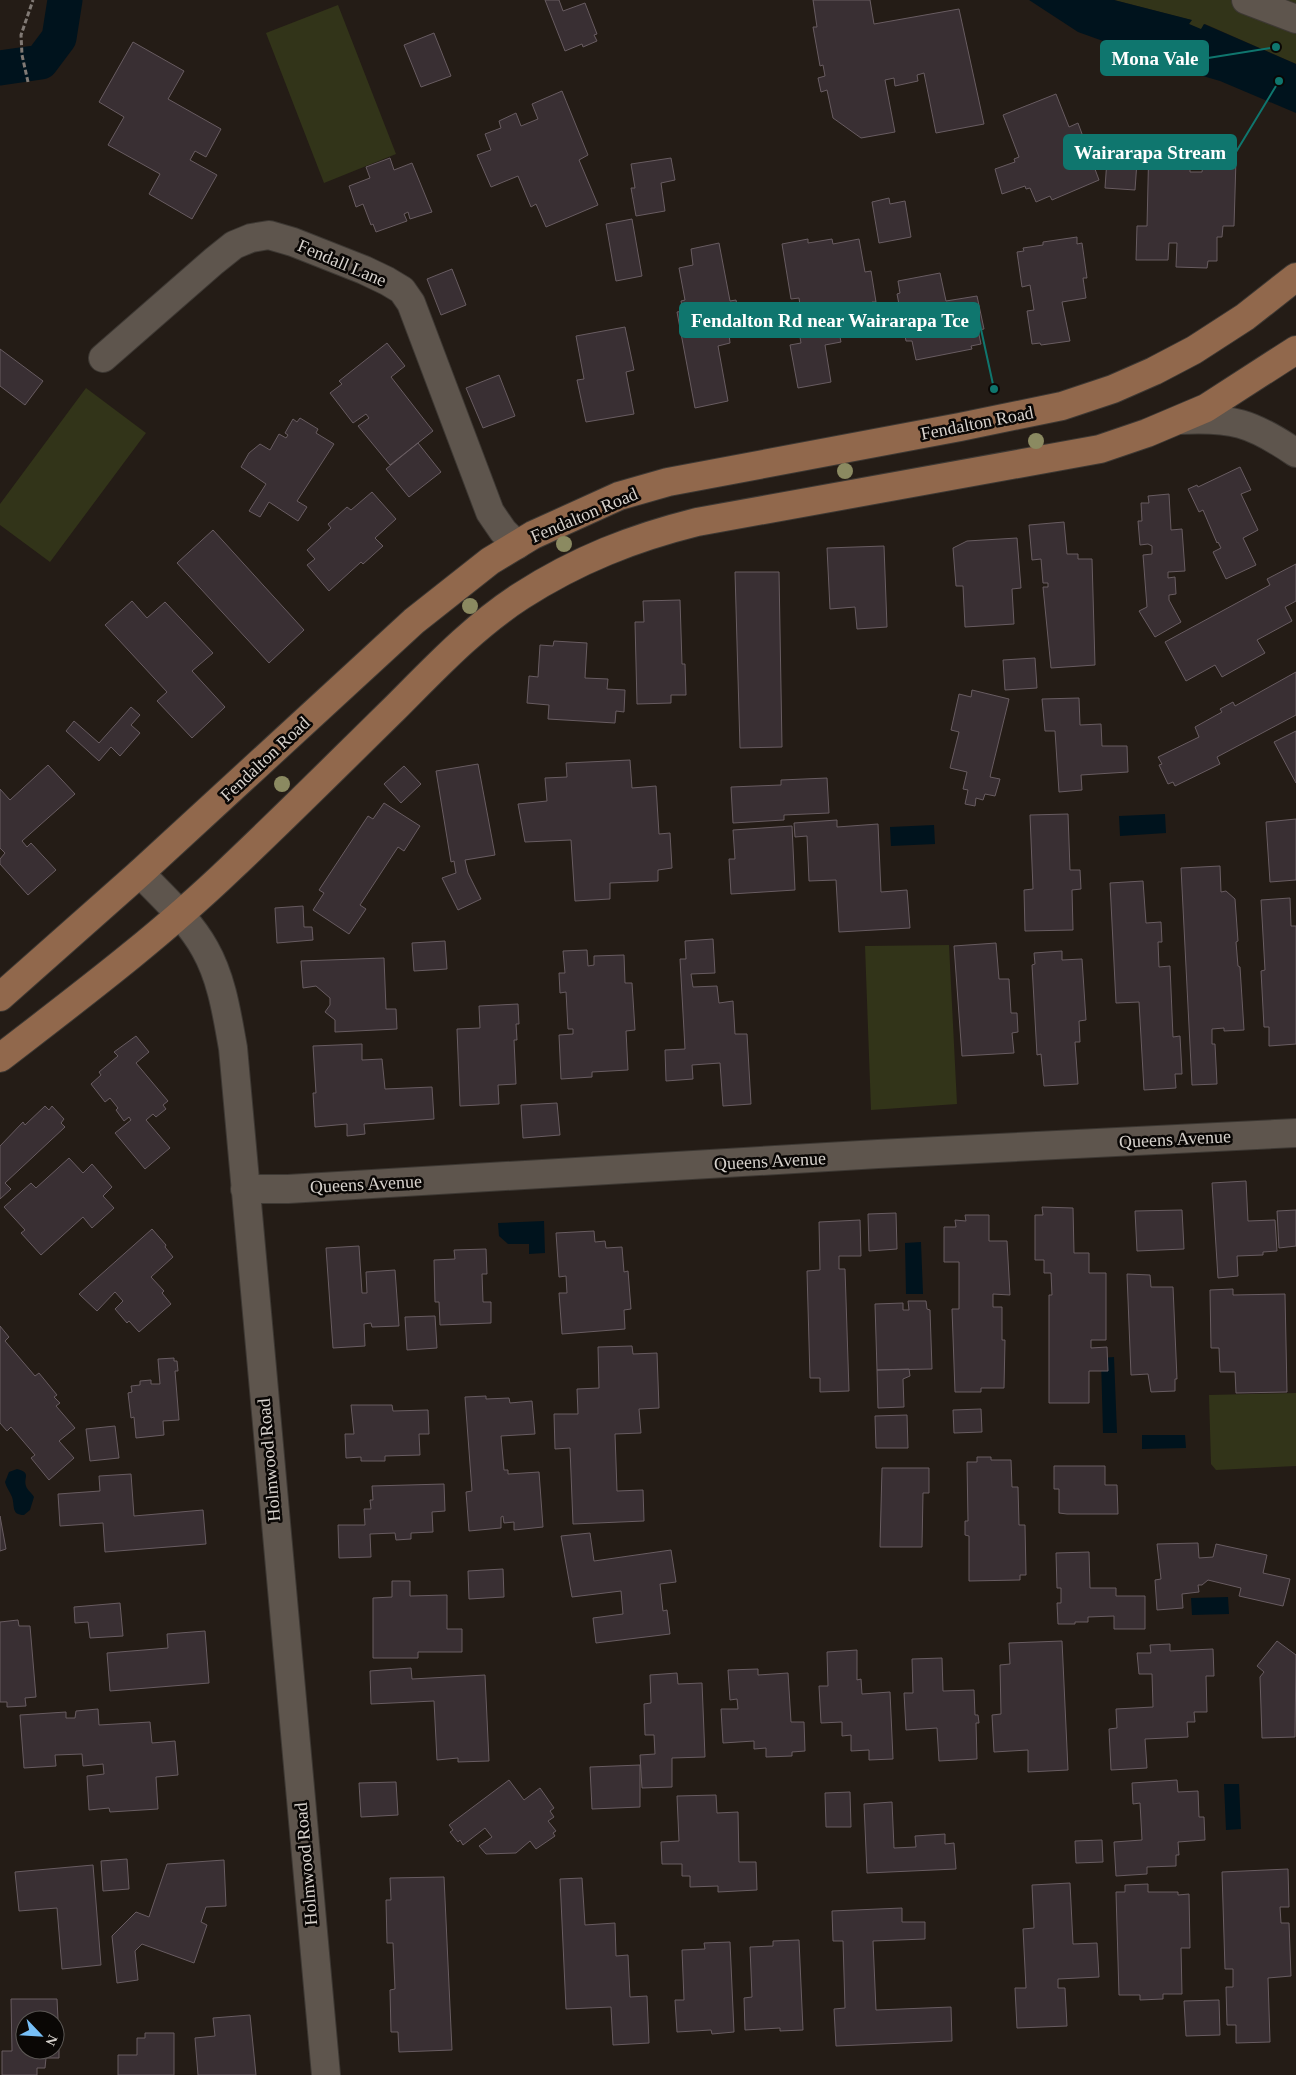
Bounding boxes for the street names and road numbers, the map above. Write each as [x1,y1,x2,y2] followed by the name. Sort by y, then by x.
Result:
[295,235,389,291] street label: Fendall Lane
[919,402,1035,444] street label: Fendalton Road
[527,483,641,547] street label: Fendalton Road
[216,713,314,805] street label: Fendalton Road
[1118,1126,1232,1152] street label: Queens Avenue
[713,1148,827,1174] street label: Queens Avenue
[309,1171,423,1197] street label: Queens Avenue
[254,1398,284,1522] street label: Holmwood Road
[291,1802,321,1926] street label: Holmwood Road

